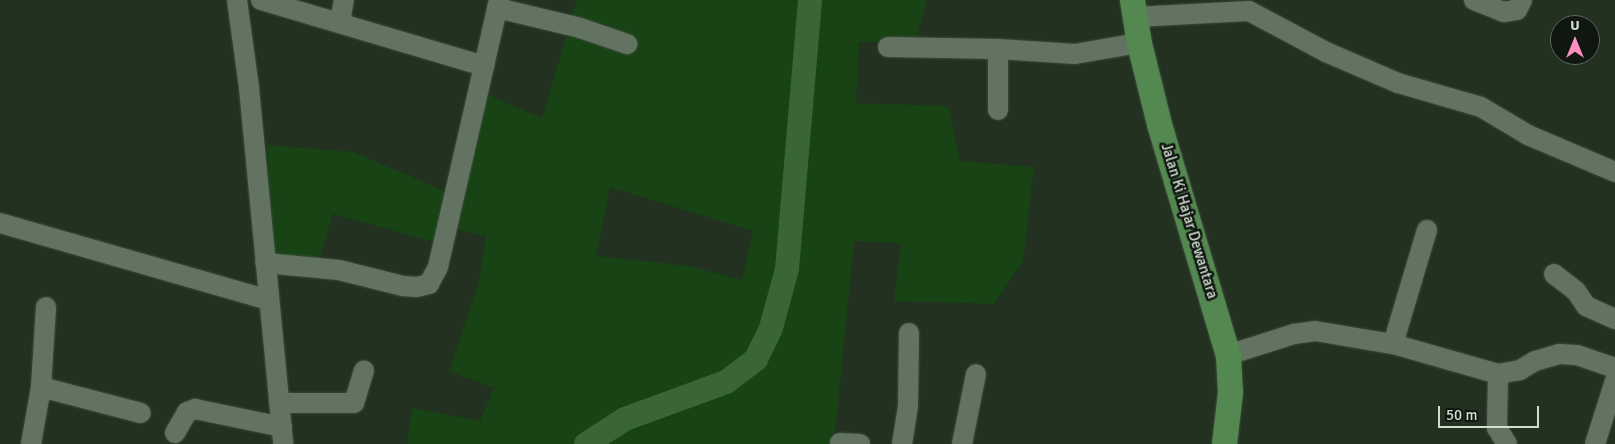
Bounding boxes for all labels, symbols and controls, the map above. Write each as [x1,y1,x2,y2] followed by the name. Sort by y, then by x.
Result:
[1550,15,1600,65] north arrow
[1570,17,1580,34] text: U
[1157,141,1221,301] street label: Jalan Ki Hajar Dewantara
[1440,396,1541,428] scale bar
[1446,406,1477,424] text: 50 m

